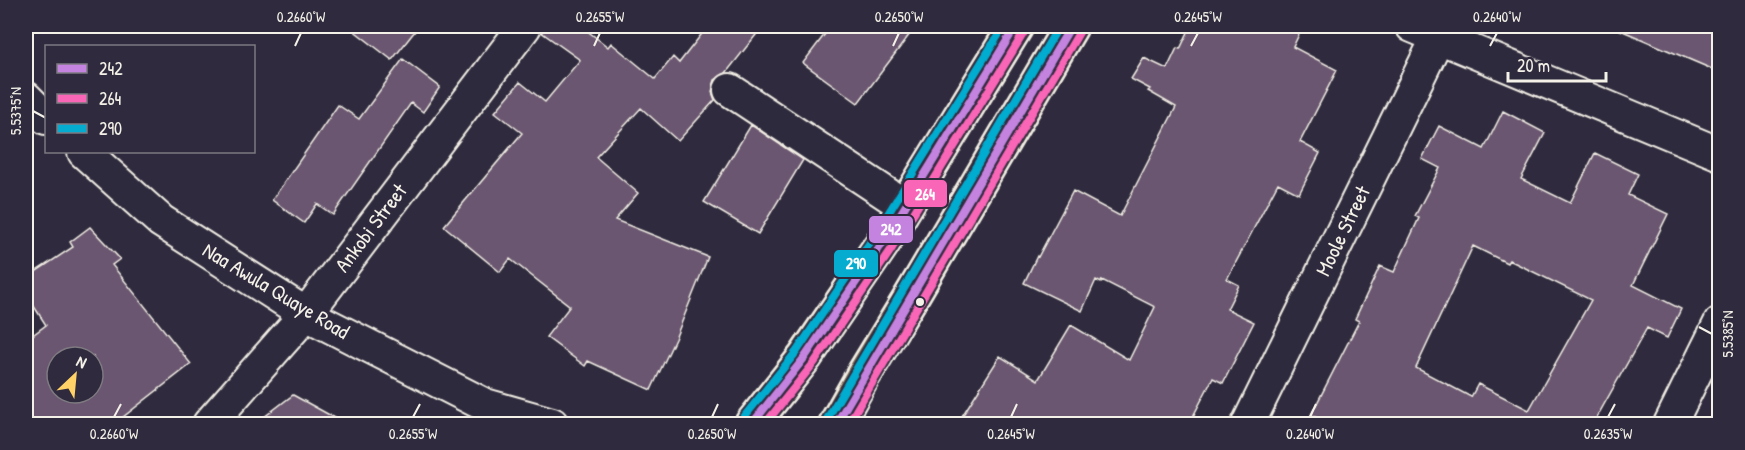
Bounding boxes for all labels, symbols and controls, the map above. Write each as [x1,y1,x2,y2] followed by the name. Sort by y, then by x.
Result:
[277,6,326,27] text: 0.2660°W
[576,6,625,27] text: 0.2655°W
[875,6,924,27] text: 0.2650°W
[1174,6,1223,27] text: 0.2645°W
[1473,6,1522,27] text: 0.2640°W
[45,45,255,153] legend
[1508,45,1606,83] scale bar
[1517,53,1550,78] text: 20 m
[99,56,123,81] text: 242
[99,86,122,111] text: 264
[5,87,26,135] text: 5.5375°N
[99,116,122,141] text: 290
[328,177,414,278] street label: Ankobi Street
[903,179,948,208] line badge: 264
[1308,180,1377,281] street label: Moole Street
[915,183,935,205] text: 264
[868,215,914,244] line badge: 242
[881,218,902,240] text: 242
[197,235,355,346] street label: Naa Awula Quaye Road
[833,249,879,278] line badge: 290
[846,252,866,274] text: 290
[914,296,926,308] unlabelled marker
[1717,311,1738,357] text: 5.5385°N
[45,345,105,405] north arrow
[73,350,91,373] text: N
[90,423,139,444] text: 0.2660°W
[389,423,438,444] text: 0.2655°W
[688,423,737,444] text: 0.2650°W
[987,423,1036,444] text: 0.2645°W
[1286,423,1335,444] text: 0.2640°W
[1584,423,1633,444] text: 0.2635°W

